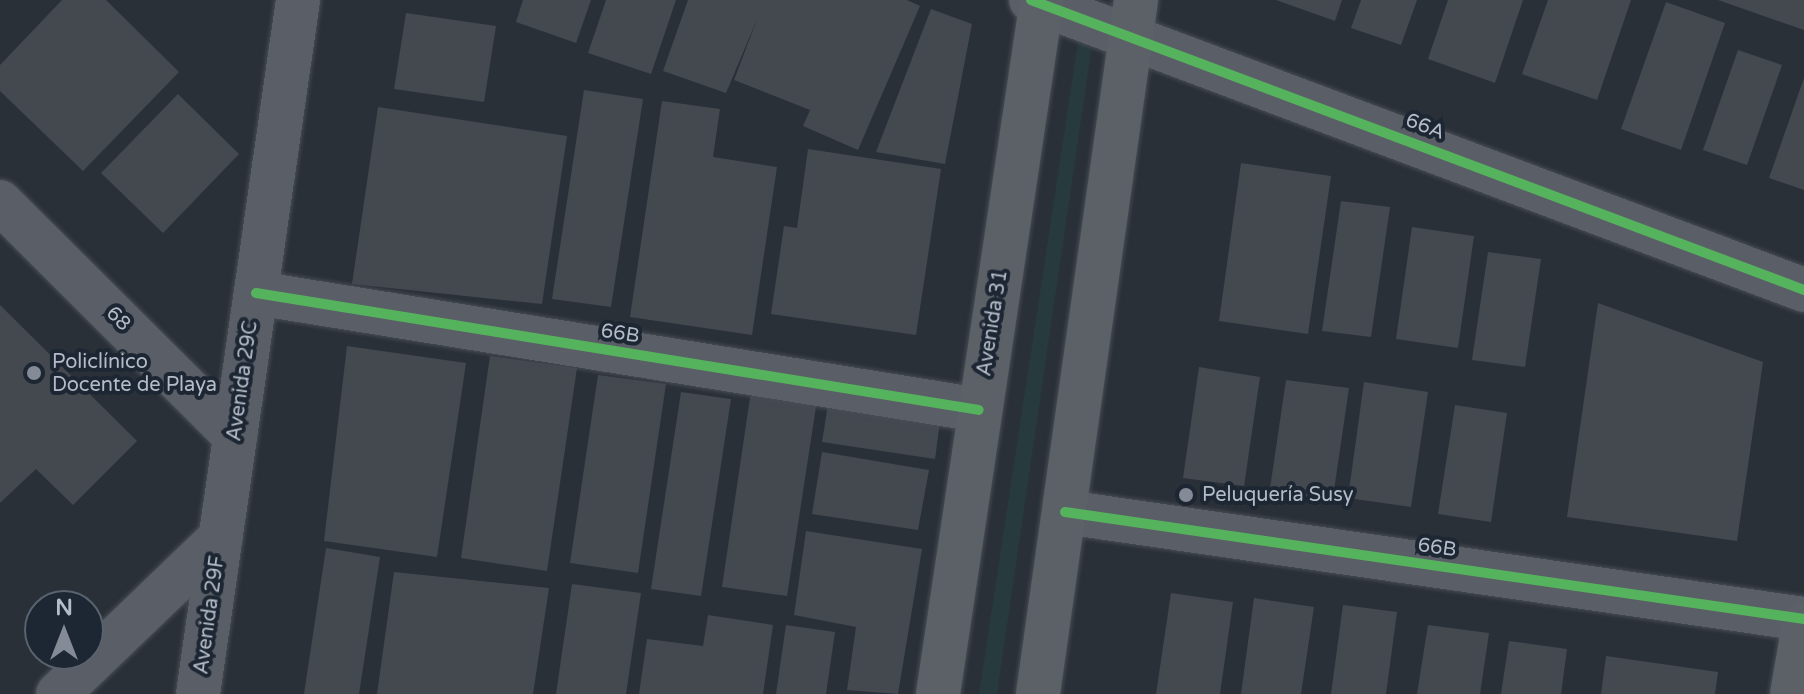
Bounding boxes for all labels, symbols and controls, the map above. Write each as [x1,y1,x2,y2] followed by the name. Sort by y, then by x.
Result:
[1402,109,1448,145] street label: 66A
[973,268,1013,378] street label: Avenida 31
[101,302,135,336] street label: 68
[223,319,263,443] street label: Avenida 29C
[599,319,641,349] street label: 66B
[52,350,217,397] place label: Policlínico Docente de Playa
[23,362,45,384] marker: Policlínico Docente de Playa
[1202,483,1353,507] place label: Peluquería Susy
[1177,486,1195,504] marker: Peluquería Susy
[1416,533,1458,563] street label: 66B
[190,554,230,676] street label: Avenida 29F
[24,590,104,670] north arrow
[55,595,73,621] text: N

